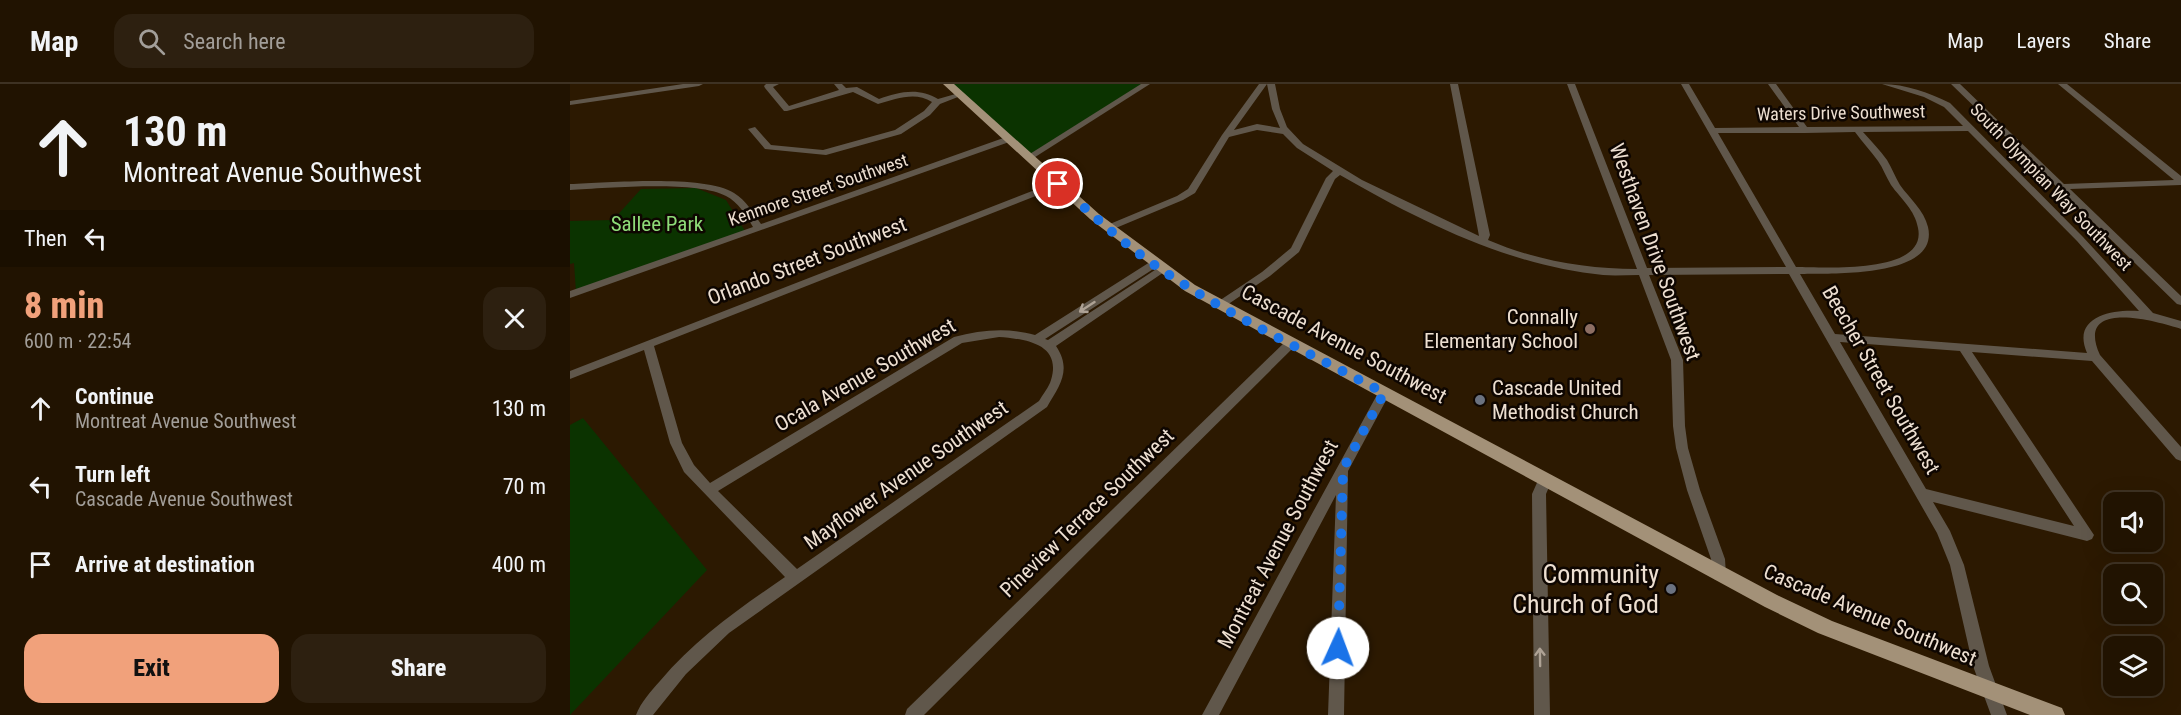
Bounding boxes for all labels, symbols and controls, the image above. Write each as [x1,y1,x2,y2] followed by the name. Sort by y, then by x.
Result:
[114,14,534,68] search box
[30,25,78,58] text: Map
[135,25,168,58] icon: search
[183,29,286,54] text: Search here
[1947,29,1984,53] text: Map
[2017,29,2071,53] text: Layers
[2104,29,2151,53] text: Share
[1966,99,2137,275] street label: South Olympian Way Southwest
[1757,101,1925,124] street label: Waters Drive Southwest
[123,107,228,156] text: 130 m
[24,108,102,186] icon: ahead
[1605,140,1705,364] street label: Westhaven Drive Southwest
[725,149,910,230] street label: Kenmore Street Southwest
[123,157,422,189] text: Montreat Avenue Southwest
[1032,158,1083,209] pin
[1041,167,1074,200] icon: arrive
[611,212,704,236] park label: Sallee Park
[704,212,910,310] street label: Orlando Street Southwest
[79,222,112,255] icon: left
[24,226,67,251] text: Then
[1237,280,1451,408] street label: Cascade Avenue Southwest
[1817,282,1945,478] street label: Beecher Street Southwest
[24,285,104,327] text: 8 min
[483,287,546,350] button: close
[1079,302,1096,314] one-way arrow
[1424,305,1578,353] place label: Connally Elementary School
[770,313,960,437] street label: Ocala Avenue Southwest
[1583,322,1597,336] marker: Connally Elementary School
[24,329,131,353] text: 600 m · 22:54
[1492,376,1639,424] place label: Cascade United Methodist Church
[75,384,154,409] text: Continue
[24,392,57,425] icon: ahead
[1473,393,1487,407] marker: Cascade United Methodist Church
[492,396,546,421] text: 130 m
[800,396,1012,554] street label: Mayflower Avenue Southwest
[75,409,296,433] text: Montreat Avenue Southwest
[995,424,1179,602] street label: Pineview Terrace Southwest
[1213,436,1343,652] street label: Montreat Avenue Southwest
[75,462,150,487] text: Turn left
[24,470,57,503] icon: left
[503,474,546,499] text: 70 m
[75,487,293,511] text: Cascade Avenue Southwest
[2103,492,2163,696] map controls
[2103,492,2163,552] button: sound
[24,548,57,581] icon: arrive
[75,552,255,577] text: Arrive at destination
[492,552,546,577] text: 400 m
[1512,559,1659,619] place label: Community Church of God
[1760,559,1980,671] street label: Cascade Avenue Southwest
[2103,564,2163,624] button: search
[1664,582,1678,596] marker: Community Church of God
[1306,616,1370,680] position arrow
[24,634,279,703] button: Exit
[291,634,546,703] button: Share
[2103,636,2163,696] button: layers
[1534,647,1546,667] one-way arrow

